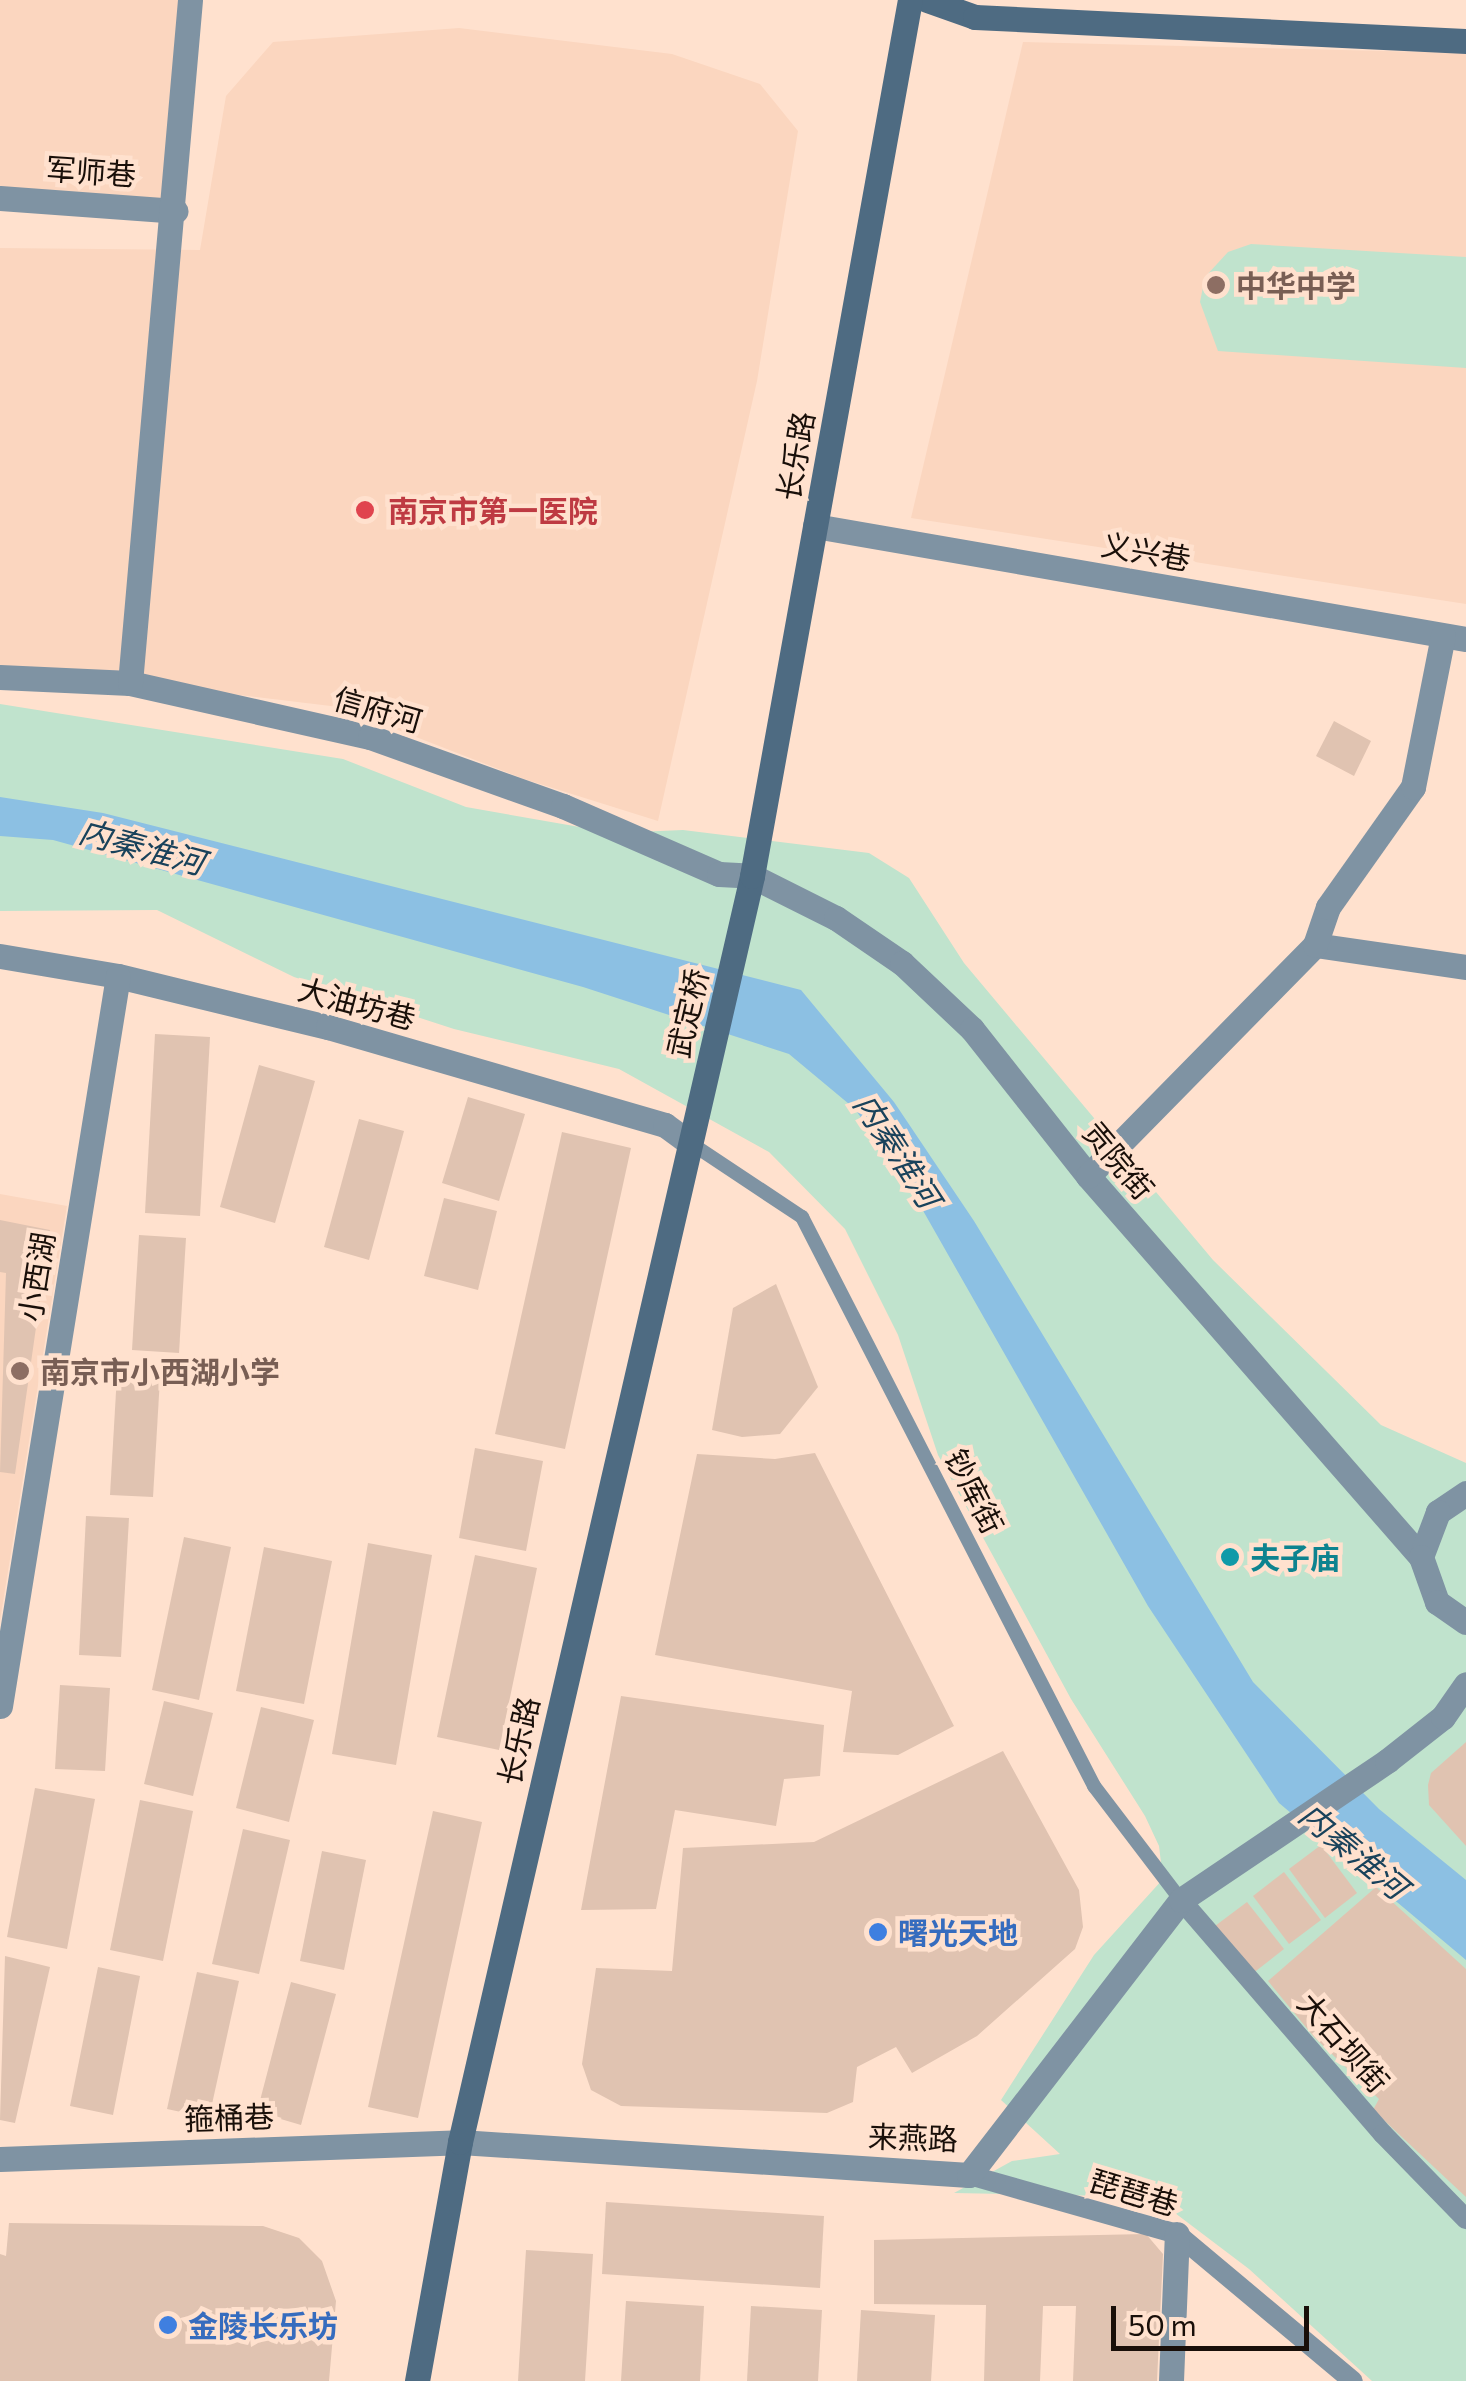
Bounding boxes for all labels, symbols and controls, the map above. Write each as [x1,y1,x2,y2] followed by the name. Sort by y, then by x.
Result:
[45,150,137,192] street label: 军师巷
[1236,267,1356,303] place label: 中华中学
[1205,274,1227,296] marker: 中华中学
[769,409,821,503] street label: 长乐路
[388,492,598,528] place label: 南京市第一医院
[352,497,378,523] marker: 南京市第一医院
[1099,525,1193,577] street label: 义兴巷
[330,679,426,739] street label: 信府河
[75,811,209,881] water label: 内秦淮河
[659,965,715,1061] street label: 武定桥
[294,970,420,1036] street label: 大油坊巷
[847,1086,949,1214] water label: 内秦淮河
[1076,1114,1162,1206] street label: 贡院街
[11,1230,61,1324] street label: 小西湖
[40,1353,280,1389] place label: 南京市小西湖小学
[9,1360,31,1382] marker: 南京市小西湖小学
[939,1443,1011,1539] street label: 钞库街
[1250,1539,1340,1575] place label: 夫子庙
[1219,1546,1241,1568] marker: 夫子庙
[490,1693,546,1789] street label: 长乐路
[1293,1794,1415,1906] water label: 内秦淮河
[898,1914,1018,1950] place label: 曙光天地
[867,1921,889,1943] marker: 曙光天地
[1291,1985,1397,2099] street label: 大石坝街
[183,2097,275,2137] street label: 箍桶巷
[867,2117,959,2157] street label: 来燕路
[1086,2162,1182,2222] street label: 琵琶巷
[1116,2286,1314,2348] scale bar
[1128,2305,1197,2342] text: 50 m
[188,2307,338,2343] place label: 金陵长乐坊
[157,2314,179,2336] marker: 金陵长乐坊

